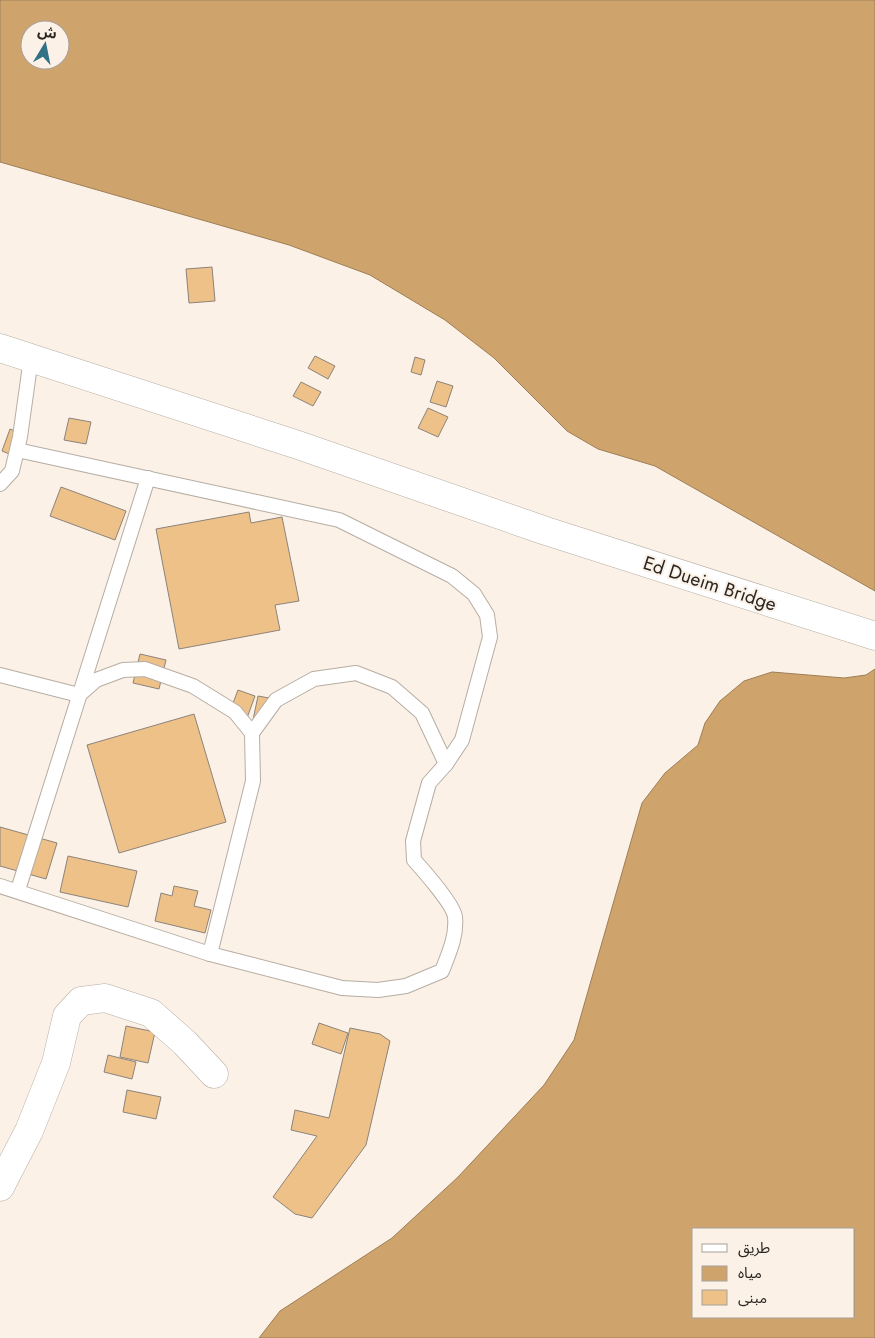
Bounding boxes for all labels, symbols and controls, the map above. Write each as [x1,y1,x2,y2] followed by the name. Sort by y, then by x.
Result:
[20,20,70,70] north arrow
[36,21,58,44] text: ش
[640,549,780,618] street label: Ed Dueim Bridge
[692,1228,855,1318] legend
[738,1237,770,1259] text: طريق
[738,1262,762,1284] text: مياه
[738,1287,767,1309] text: مبنى

